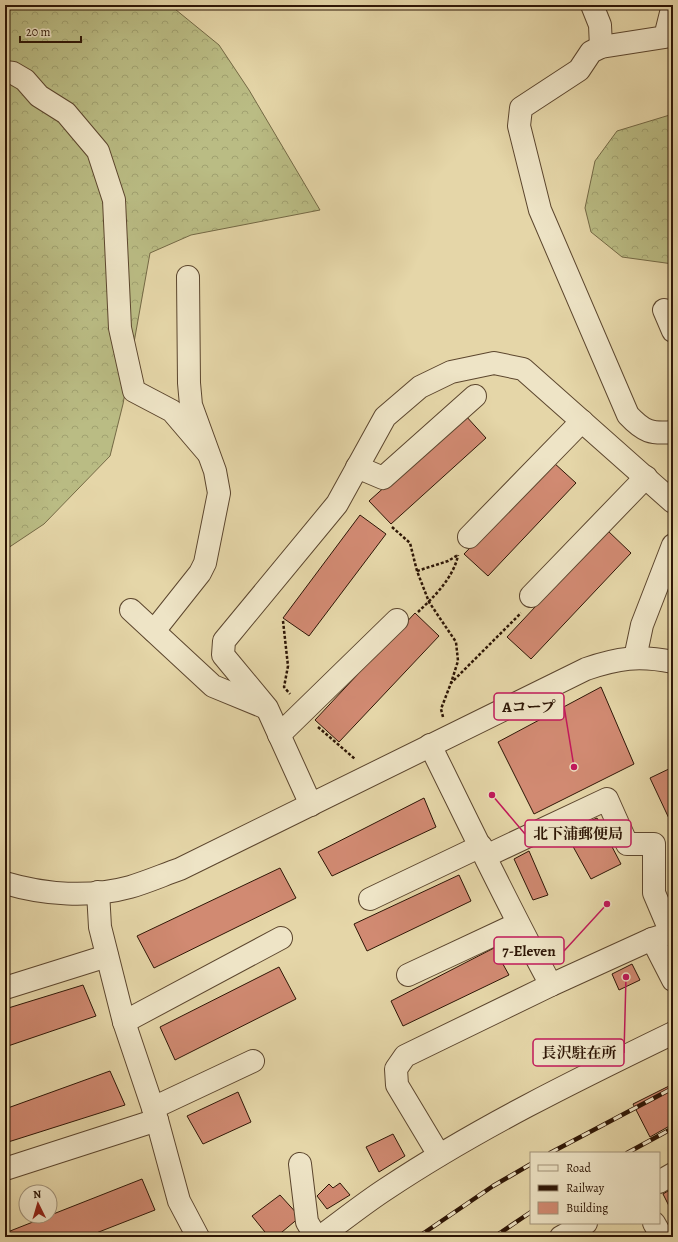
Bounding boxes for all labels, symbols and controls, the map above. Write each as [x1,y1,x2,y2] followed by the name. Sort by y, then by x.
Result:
[20,18,81,44] scale bar
[26,24,50,40] text: 20 m
[494,693,564,720] callout: Aコープ
[501,697,556,717] text: Aコープ
[525,820,631,847] callout: 北下浦郵便局
[533,824,623,844] text: 北下浦郵便局
[494,937,564,964] callout: 7-Eleven
[502,941,556,961] text: 7-Eleven
[533,1039,624,1066] callout: 長沢駐在所
[541,1043,617,1063] text: 長沢駐在所
[530,1152,660,1224] legend
[566,1160,592,1176] text: Road
[566,1180,605,1196] text: Railway
[18,1184,58,1224] north arrow
[33,1187,42,1202] text: N
[566,1200,608,1216] text: Building

